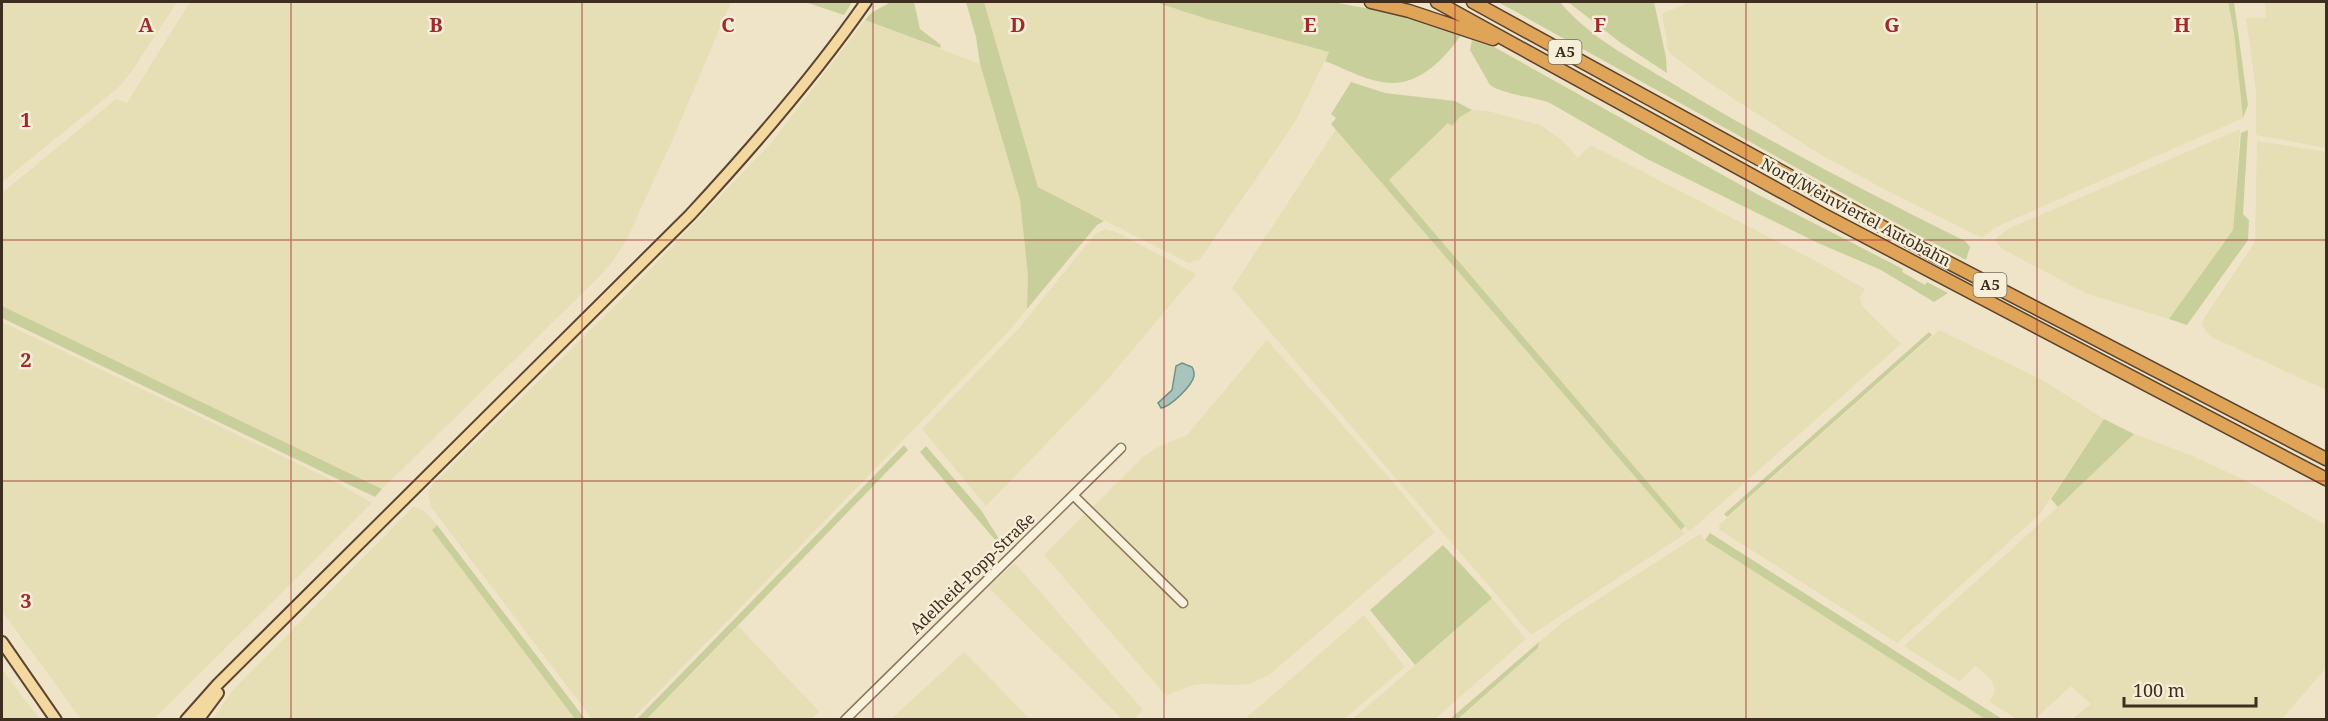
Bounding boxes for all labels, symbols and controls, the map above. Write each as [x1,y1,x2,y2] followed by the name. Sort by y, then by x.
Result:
[138,11,154,38] text: A
[429,11,443,38] text: B
[721,11,735,38] text: C
[1010,11,1026,38] text: D
[1303,11,1317,38] text: E
[1594,11,1606,38] text: F
[1884,11,1900,38] text: G
[2174,11,2190,38] text: H
[1548,40,1582,64] road number: A5
[20,106,32,133] text: 1
[1757,152,1955,272] street label: Nord/Weinviertel Autobahn
[1974,273,2006,297] road number: A5
[20,346,32,373] text: 2
[905,507,1039,639] street label: Adelheid-Popp-Straße
[20,587,32,614] text: 3
[2124,670,2256,708] scale bar
[2133,678,2185,702] text: 100 m

